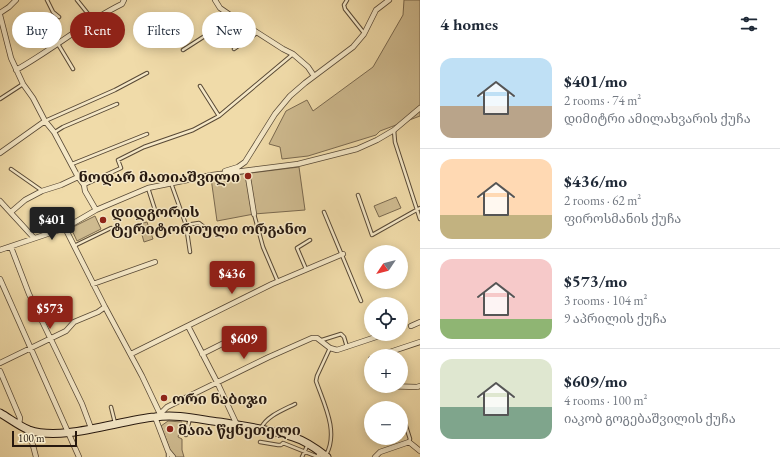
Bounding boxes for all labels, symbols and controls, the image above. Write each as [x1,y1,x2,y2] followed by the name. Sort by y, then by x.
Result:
[12,12,62,48] chip: Buy
[70,12,125,48] chip: Rent
[133,12,194,48] chip: Filters
[202,12,256,48] chip: New
[440,13,498,35] text: 4 homes
[738,13,760,35] icon: filters
[564,70,627,92] text: $401/mo
[472,74,520,122] icon: home
[564,92,641,109] text: 2 rooms · 74 m²
[564,110,751,127] text: დიმიტრი ამილახვარის ქუჩა
[79,167,240,186] place label: ნოდარ მათიაშვილი
[564,170,627,192] text: $436/mo
[243,171,253,181] marker: ნოდარ მათიაშვილი
[472,175,520,223] icon: home
[564,192,641,209] text: 2 rooms · 62 m²
[111,202,307,238] place label: დიდგორის ტერიტორიული ორგანო
[28,207,76,241] pin: $401
[564,210,681,227] text: ფიროსმანის ქუჩა
[39,211,65,228] text: $401
[98,215,108,225] marker: დიდგორის ტერიტორიული ორგანო
[364,245,408,289] north arrow
[364,245,408,445] map controls
[208,261,256,295] pin: $436
[219,265,245,282] text: $436
[564,270,627,292] text: $573/mo
[472,275,520,323] icon: home
[564,292,648,309] text: 3 rooms · 104 m²
[26,296,74,330] pin: $573
[364,297,408,341] button: locate
[37,300,63,317] text: $573
[564,310,667,327] text: 9 აპრილის ქუჩა
[220,326,268,360] pin: $609
[231,330,257,347] text: $609
[364,349,408,393] button: +
[564,370,627,392] text: $609/mo
[472,375,520,423] icon: home
[172,389,267,408] place label: ორი ნაბიჯი
[564,392,648,409] text: 4 rooms · 100 m²
[159,393,169,403] marker: ორი ნაბიჯი
[364,401,408,445] button: −
[564,410,736,427] text: იაკობ გოგებაშვილის ქუჩა
[178,420,301,439] place label: მაია წყნეთელი
[165,424,175,434] marker: მაია წყნეთელი
[12,429,77,448] scale bar
[18,431,45,445] text: 100 m

